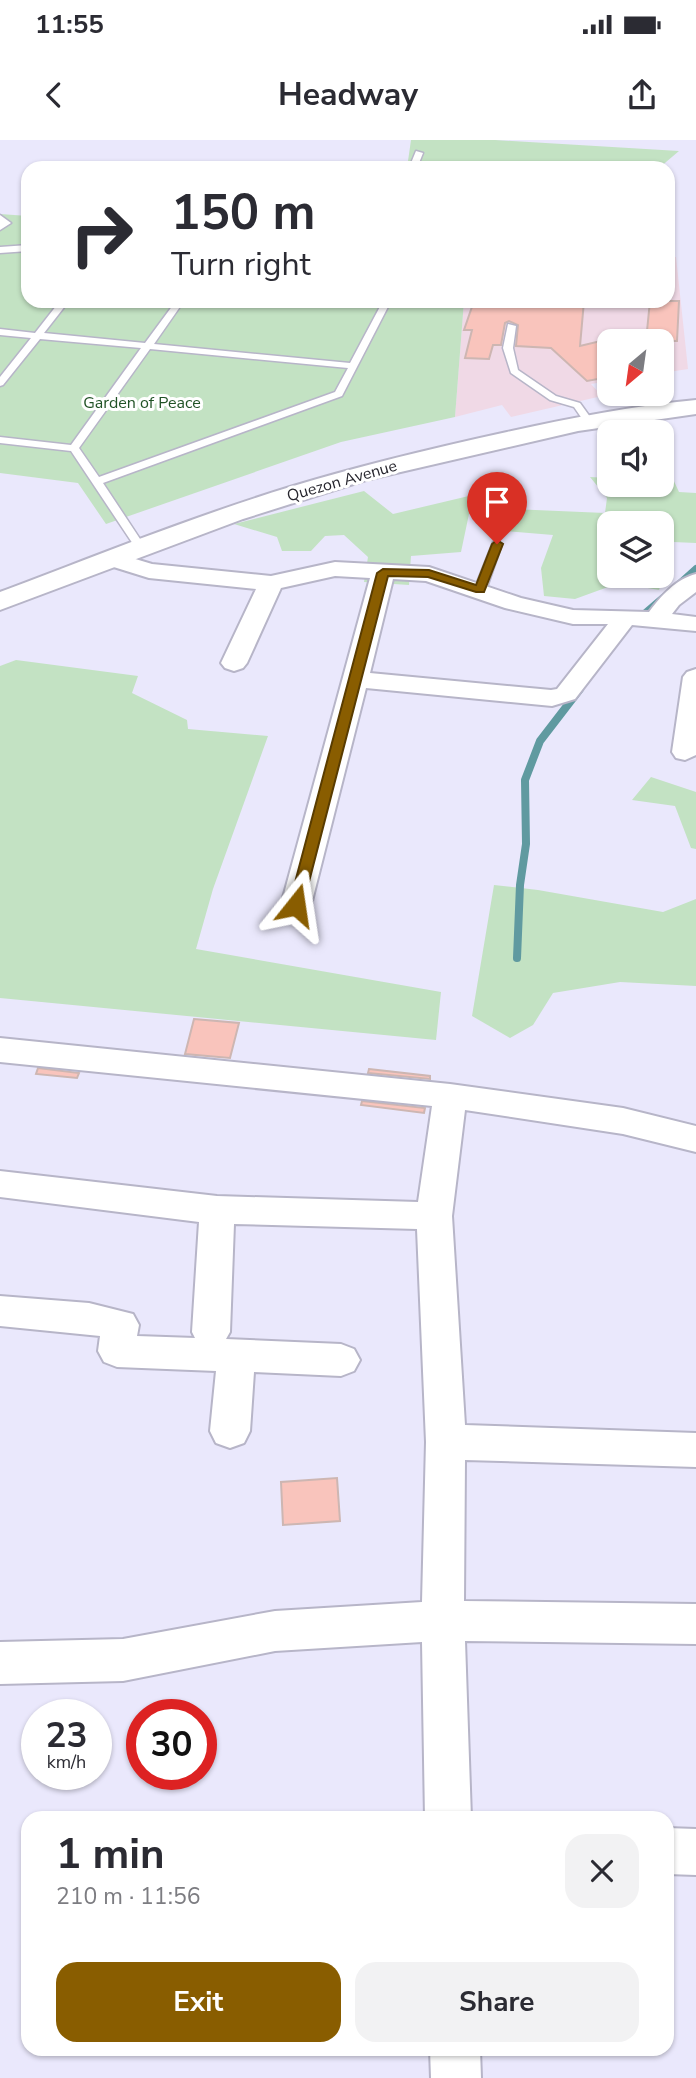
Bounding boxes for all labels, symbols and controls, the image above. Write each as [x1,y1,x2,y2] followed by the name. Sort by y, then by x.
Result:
[35,7,104,42] text: 11:55
[278,73,418,116] text: Headway
[35,76,73,114] icon: back
[623,76,661,114] icon: share
[171,179,315,246] text: 150 m
[56,189,147,280] icon: right
[171,243,311,286] text: Turn right
[597,329,674,406] north arrow
[597,329,674,588] map controls
[83,392,201,414] park label: Garden of Peace
[597,420,674,497] button: sound
[284,455,400,507] street label: Quezon Avenue
[467,472,527,544] pin
[478,483,516,521] icon: arrive
[597,511,674,588] button: layers
[259,868,333,942] position arrow
[126,1699,217,1790] speed limit sign: 30
[45,1712,88,1759] text: 23
[47,1750,86,1774] text: km/h
[56,1826,165,1883] text: 1 min
[565,1834,639,1908] button: close
[56,1881,201,1912] text: 210 m · 11:56
[56,1962,341,2042] button: Exit
[355,1962,639,2042] button: Share

